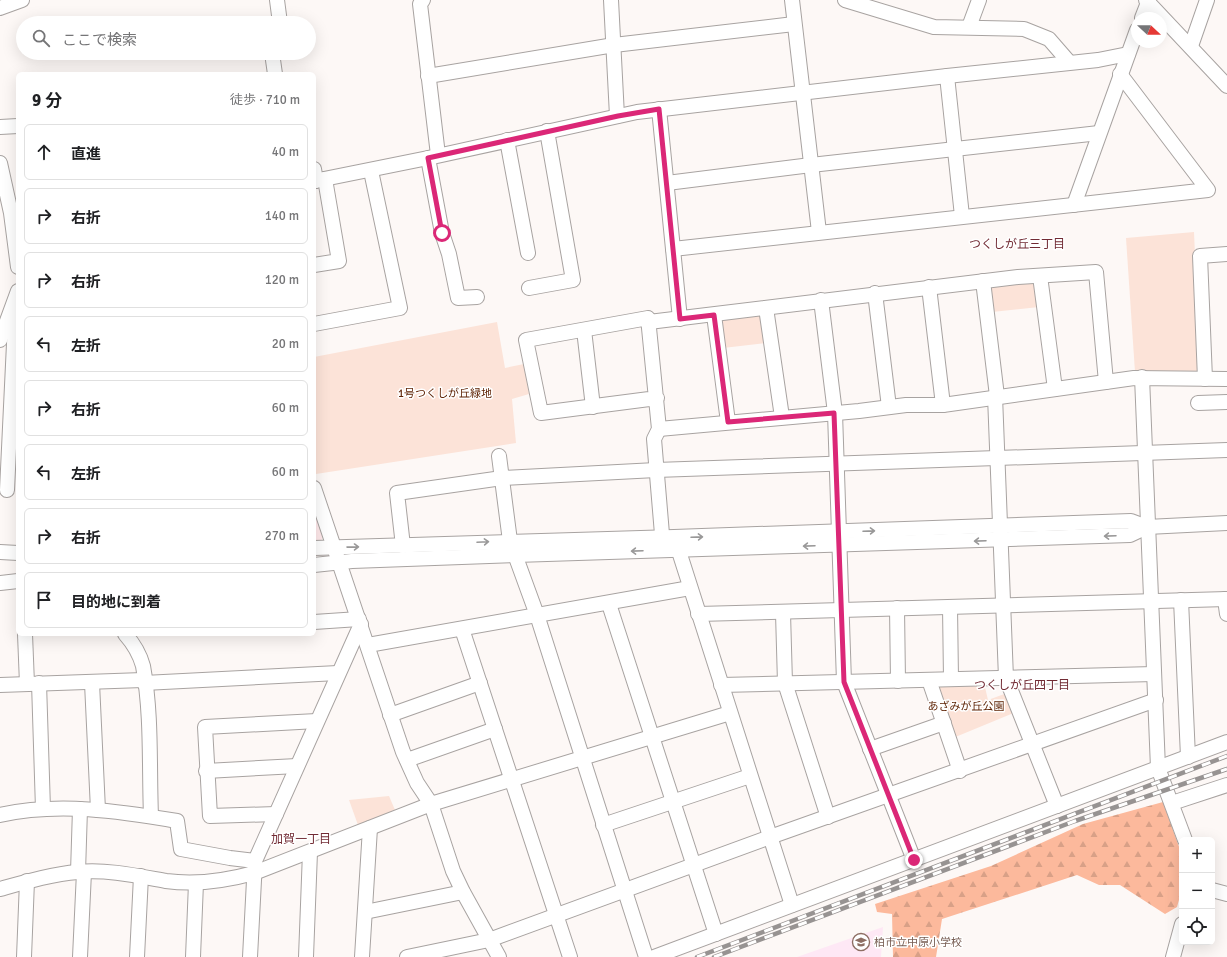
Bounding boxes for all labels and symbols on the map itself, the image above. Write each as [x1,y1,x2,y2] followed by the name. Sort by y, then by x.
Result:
[1131,12,1167,48] north arrow
[433,224,451,242] route start
[969,237,1065,252] district label: つくしが丘三丁目
[398,387,492,400] park label: 1号つくしが丘緑地
[862,527,875,535] one-way arrow
[1104,532,1117,540] one-way arrow
[690,533,703,540] one-way arrow
[974,537,987,545] one-way arrow
[476,538,489,546] one-way arrow
[803,542,816,550] one-way arrow
[346,543,359,551] one-way arrow
[631,547,644,555] one-way arrow
[974,678,1070,693] district label: つくしが丘四丁目
[928,700,1005,713] park label: あざみが丘公園
[271,832,331,847] district label: 加賀一丁目
[905,851,923,869] route end
[851,932,871,952] school or university icon: 柏市立中原小学校
[874,936,962,949] place label: 柏市立中原小学校

